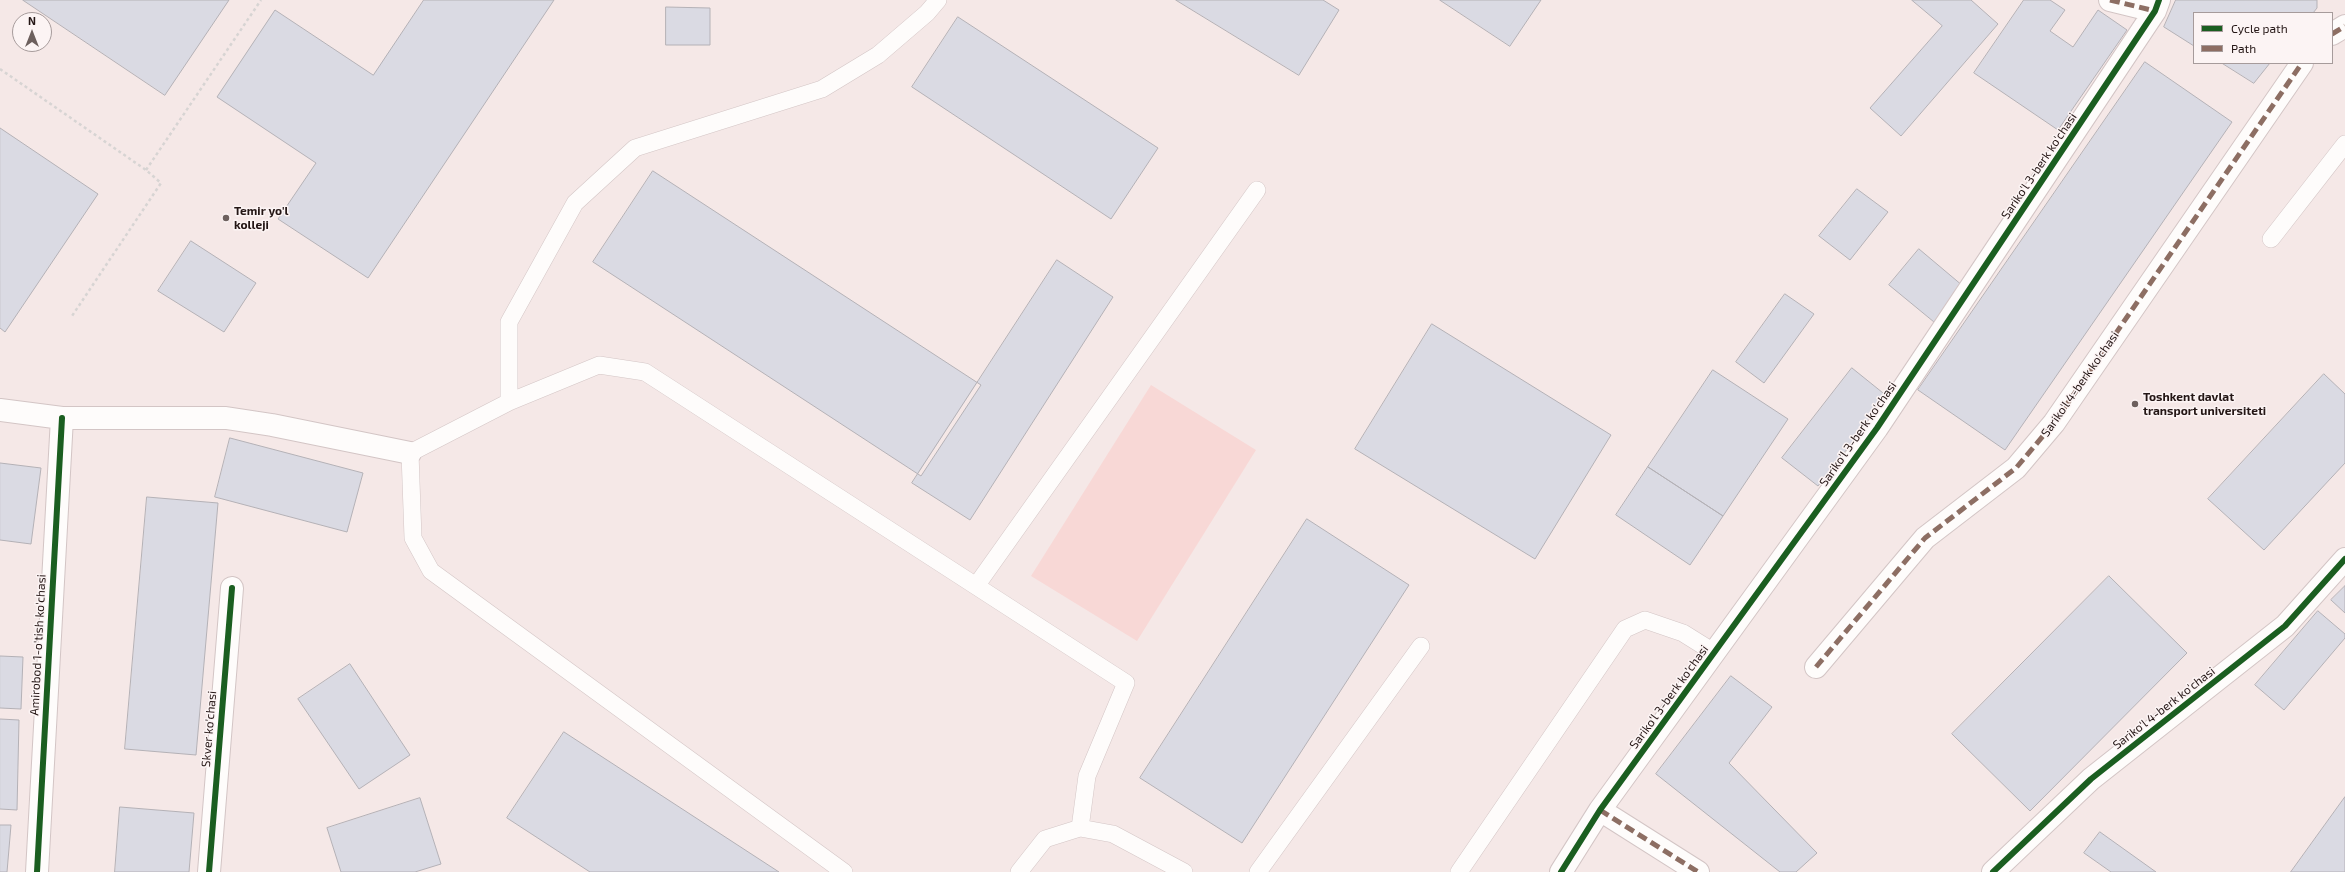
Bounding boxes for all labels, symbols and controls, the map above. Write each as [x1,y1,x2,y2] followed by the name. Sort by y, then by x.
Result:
[12,12,52,52] north arrow
[2193,12,2333,64] legend
[28,14,36,27] text: N
[2231,21,2288,35] text: Cycle path
[2231,41,2256,55] text: Path
[1998,110,2080,222] street label: Sariko'l 3-berk ko'chasi
[234,204,288,232] place label: Temir yo'l kolleji
[221,213,231,223] marker: Temir yo'l kolleji
[2038,329,2122,439] street label: Sariko'l 4-berk ko'chasi
[1816,379,1900,489] street label: Sariko'l 3-berk ko'chasi
[2143,390,2266,418] place label: Toshkent davlat transport universiteti
[2130,399,2140,409] marker: Toshkent davlat transport universiteti
[27,574,49,716] street label: Amirobod 1-o'tish ko'chasi
[1627,642,1711,752] street label: Sariko'l 3-berk ko'chasi
[2110,664,2218,752] street label: Sariko'l 4-berk ko'chasi
[198,690,220,768] street label: Skver ko'chasi

